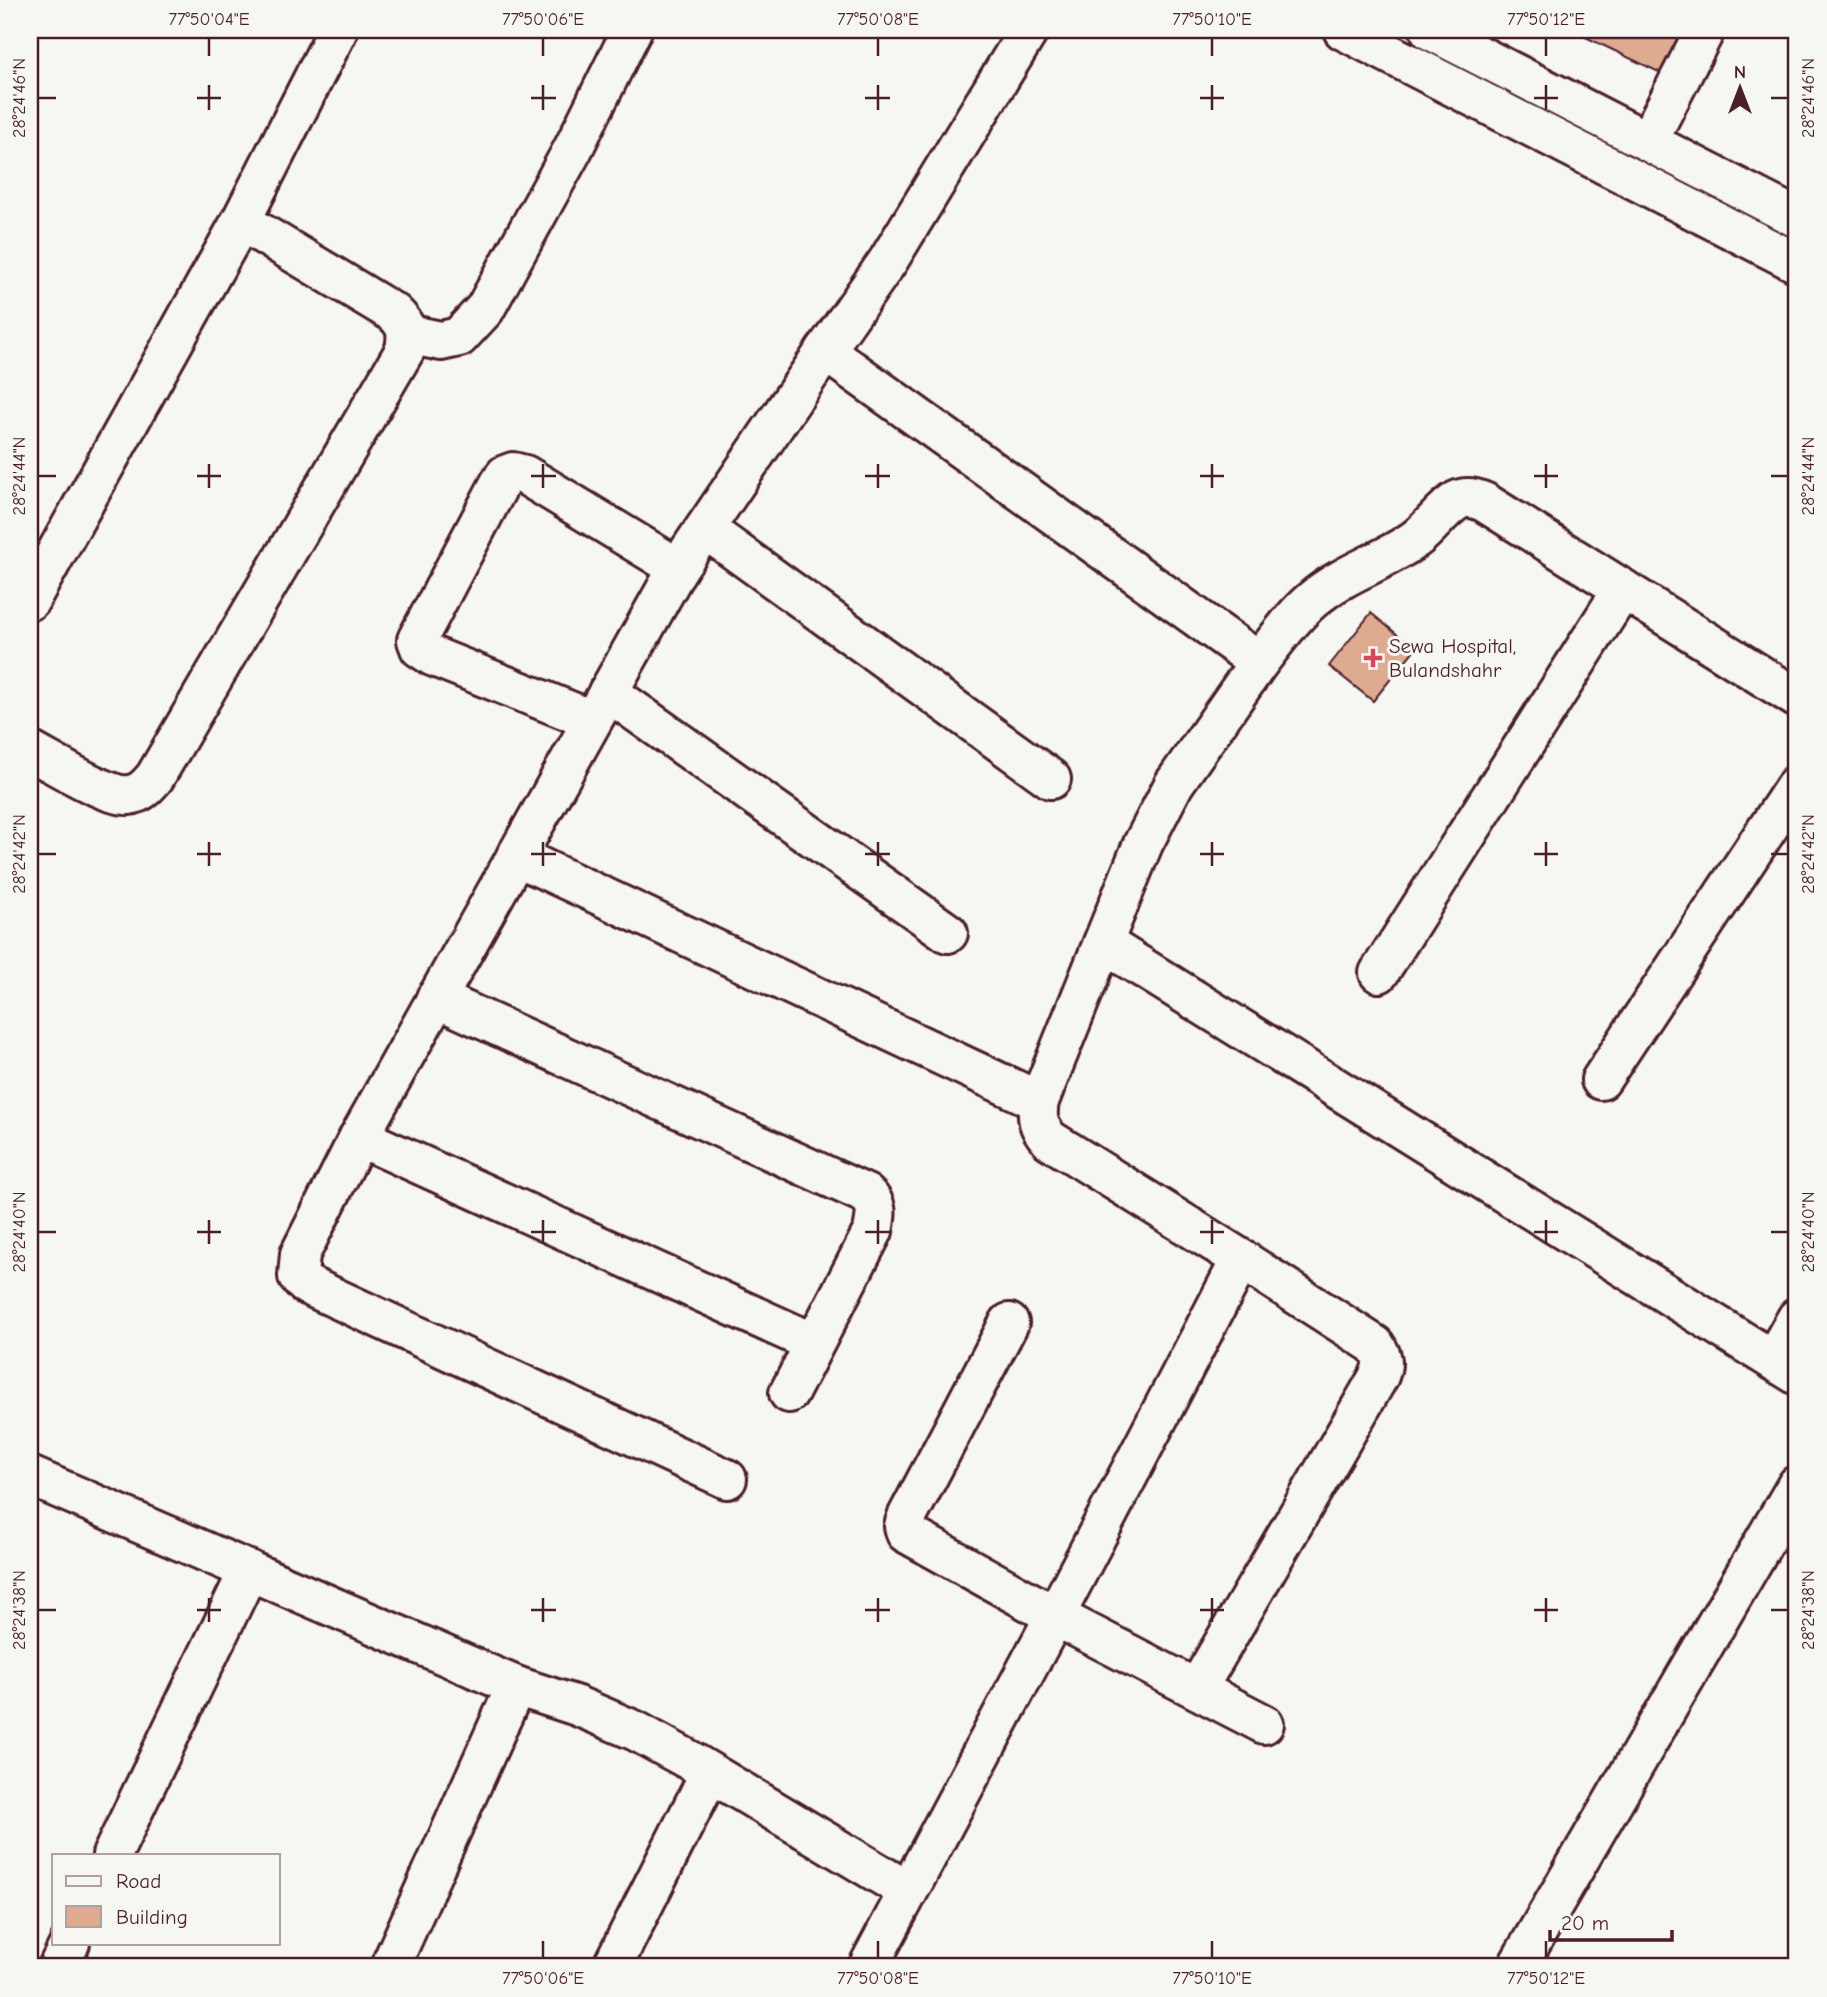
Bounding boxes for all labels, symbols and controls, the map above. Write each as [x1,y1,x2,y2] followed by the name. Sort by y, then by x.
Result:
[168,9,250,30] text: 77°50'04"E
[502,9,584,30] text: 77°50'06"E
[837,9,919,30] text: 77°50'08"E
[1172,9,1252,30] text: 77°50'10"E
[1507,9,1585,30] text: 77°50'12"E
[1704,52,1774,122] north arrow
[9,58,30,138] text: 28°24'46"N
[1798,58,1819,138] text: 28°24'46"N
[1734,61,1746,83] text: N
[9,437,30,515] text: 28°24'44"N
[1798,437,1819,515] text: 28°24'44"N
[1389,634,1516,682] place label: Sewa Hospital, Bulandshahr
[1363,648,1383,668] marker: Sewa Hospital, Bulandshahr
[9,814,30,894] text: 28°24'42"N
[1798,814,1819,894] text: 28°24'42"N
[9,1191,30,1273] text: 28°24'40"N
[1798,1191,1819,1273] text: 28°24'40"N
[9,1570,30,1650] text: 28°24'38"N
[1798,1570,1819,1650] text: 28°24'38"N
[52,1854,280,1944] legend
[116,1869,161,1893] text: Road
[1550,1899,1673,1943] scale bar
[116,1905,188,1929] text: Building
[1561,1911,1609,1935] text: 20 m
[502,1968,584,1989] text: 77°50'06"E
[837,1968,919,1989] text: 77°50'08"E
[1172,1968,1252,1989] text: 77°50'10"E
[1507,1968,1585,1989] text: 77°50'12"E

